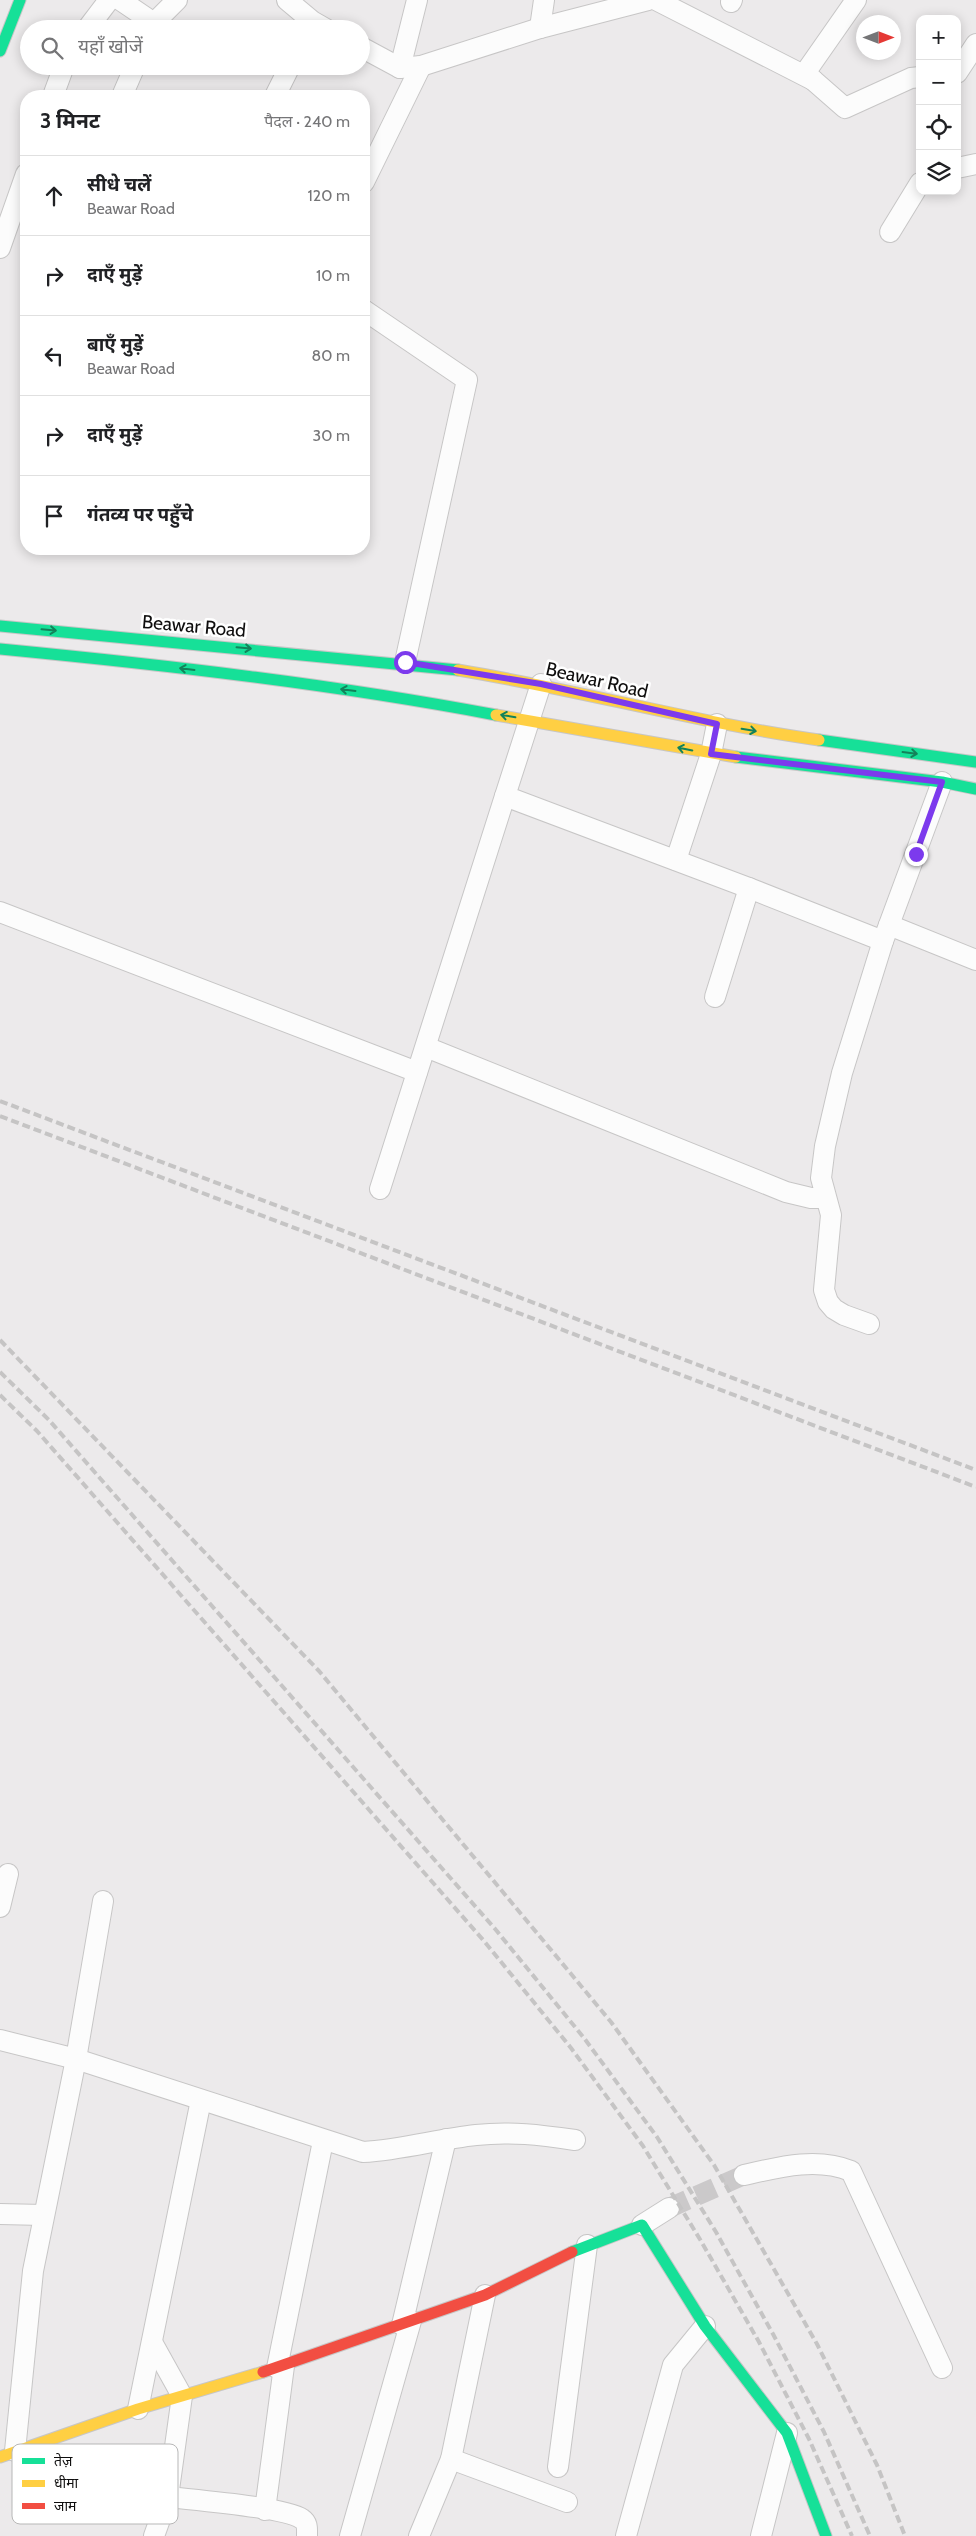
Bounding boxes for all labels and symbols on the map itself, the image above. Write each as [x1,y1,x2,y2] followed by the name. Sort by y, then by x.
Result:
[856,15,901,60] north arrow
[141,610,247,642] street label: Beawar Road
[40,625,56,634] one-way arrow
[236,643,252,653] one-way arrow
[394,651,417,674] route start
[544,657,650,703] street label: Beawar Road
[179,664,195,674] one-way arrow
[340,685,356,695] one-way arrow
[501,710,517,720] one-way arrow
[741,726,757,736] one-way arrow
[678,743,694,753] one-way arrow
[902,748,918,758] one-way arrow
[905,843,928,866] route end
[12,2444,178,2524] legend
[54,2452,73,2470] text: तेज़
[54,2474,79,2492] text: धीमा
[54,2497,77,2515] text: जाम

